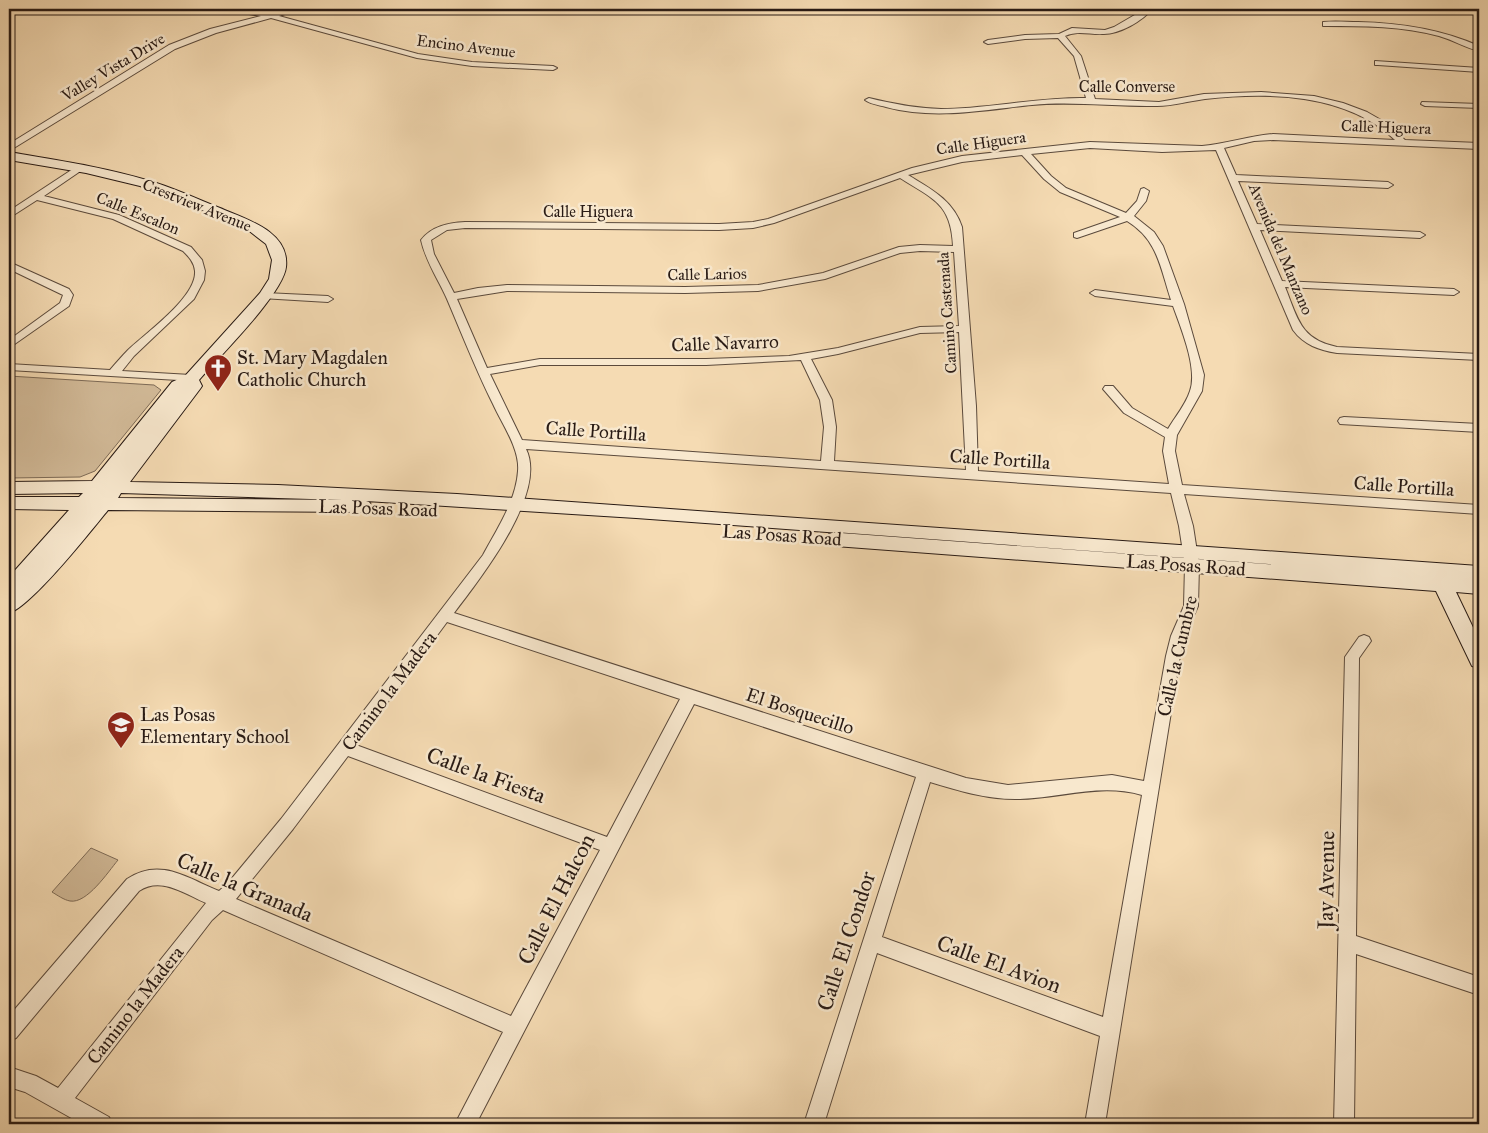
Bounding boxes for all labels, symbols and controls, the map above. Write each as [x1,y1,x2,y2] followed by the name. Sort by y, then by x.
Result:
[57,29,168,106] street label: Valley Vista Drive
[415,31,517,62] street label: Encino Avenue
[1079,77,1176,96] street label: Calle Converse
[1341,116,1432,139] street label: Calle Higuera
[935,127,1027,160] street label: Calle Higuera
[140,175,254,236] street label: Crestview Avenue
[1244,180,1317,318] street label: Avenida del Manzano
[94,188,183,238] street label: Calle Escalon
[543,202,633,222] street label: Calle Higuera
[933,251,961,374] street label: Camino Castenada
[667,264,747,284] street label: Calle Larios
[671,330,779,356] street label: Calle Navarro
[237,346,388,391] place label: St. Mary Magdalen Catholic Church
[203,353,233,392] church icon: St. Mary Magdalen Catholic Church
[545,416,648,446] street label: Calle Portilla
[949,444,1052,474] street label: Calle Portilla
[1353,471,1456,501] street label: Calle Portilla
[318,494,439,522] street label: Las Posas Road
[721,519,843,551] street label: Las Posas Road
[1125,549,1247,581] street label: Las Posas Road
[1152,593,1202,719] street label: Calle la Cumbre
[337,626,442,755] street label: Camino la Madera
[743,683,857,740] street label: El Bosquecillo
[140,703,290,748] place label: Las Posas Elementary School
[106,710,136,749] school or university icon: Las Posas Elementary School
[423,741,550,809] street label: Calle la Fiesta
[511,829,601,969] street label: Calle El Halcon
[1312,831,1340,931] street label: Jay Avenue
[173,846,318,928] street label: Calle la Granada
[811,867,881,1014] street label: Calle El Condor
[933,929,1065,999] street label: Calle El Avion
[82,941,189,1069] street label: Camino la Madera

